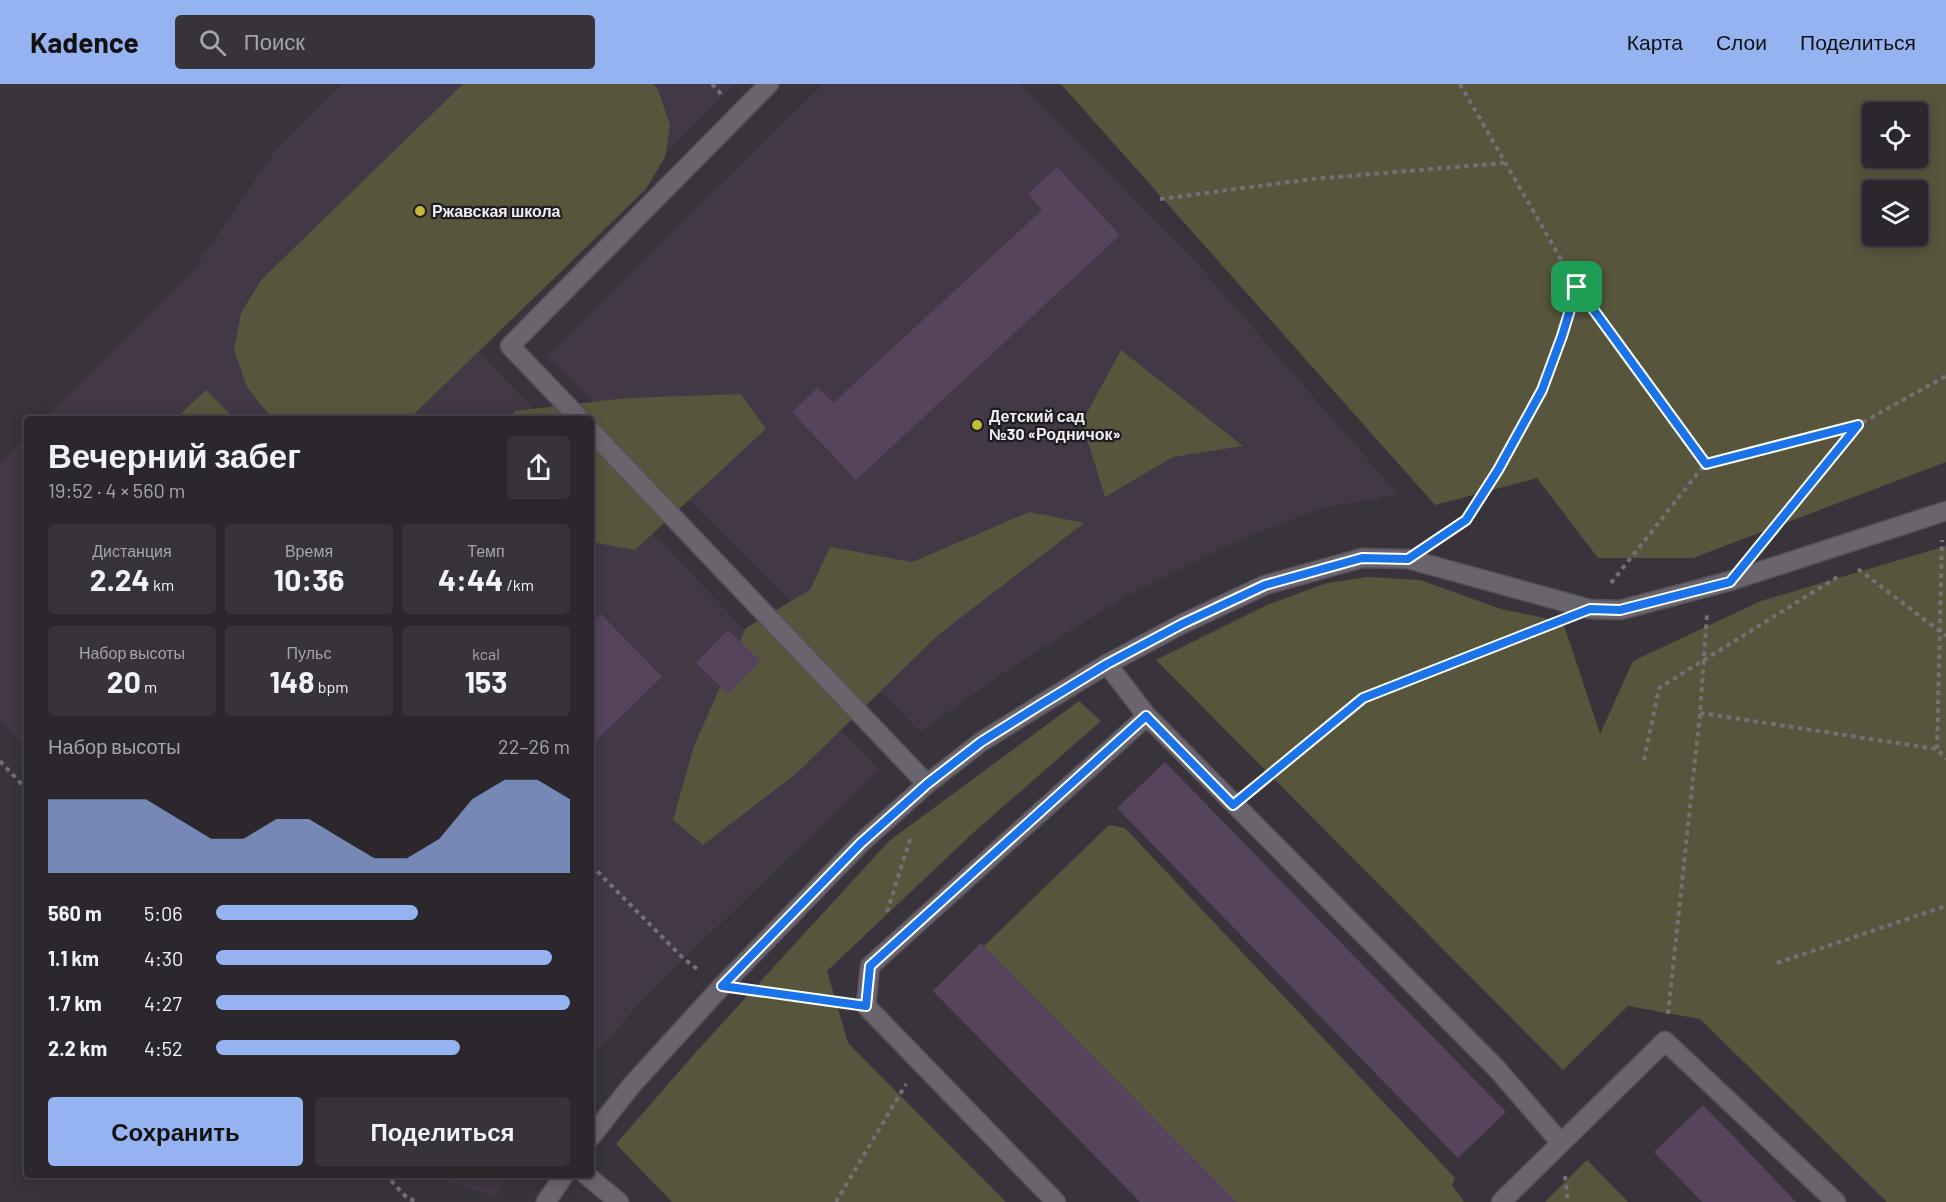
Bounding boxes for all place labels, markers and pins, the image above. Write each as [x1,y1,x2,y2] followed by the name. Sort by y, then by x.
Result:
[432,201,561,220] place label: Ржавская школа
[413,204,427,218] marker: Ржавская школа
[1551,261,1602,312] pin
[989,406,1121,443] place label: Детский сад №30 «Родничок»
[970,418,984,432] marker: Детский сад №30 «Родничок»

